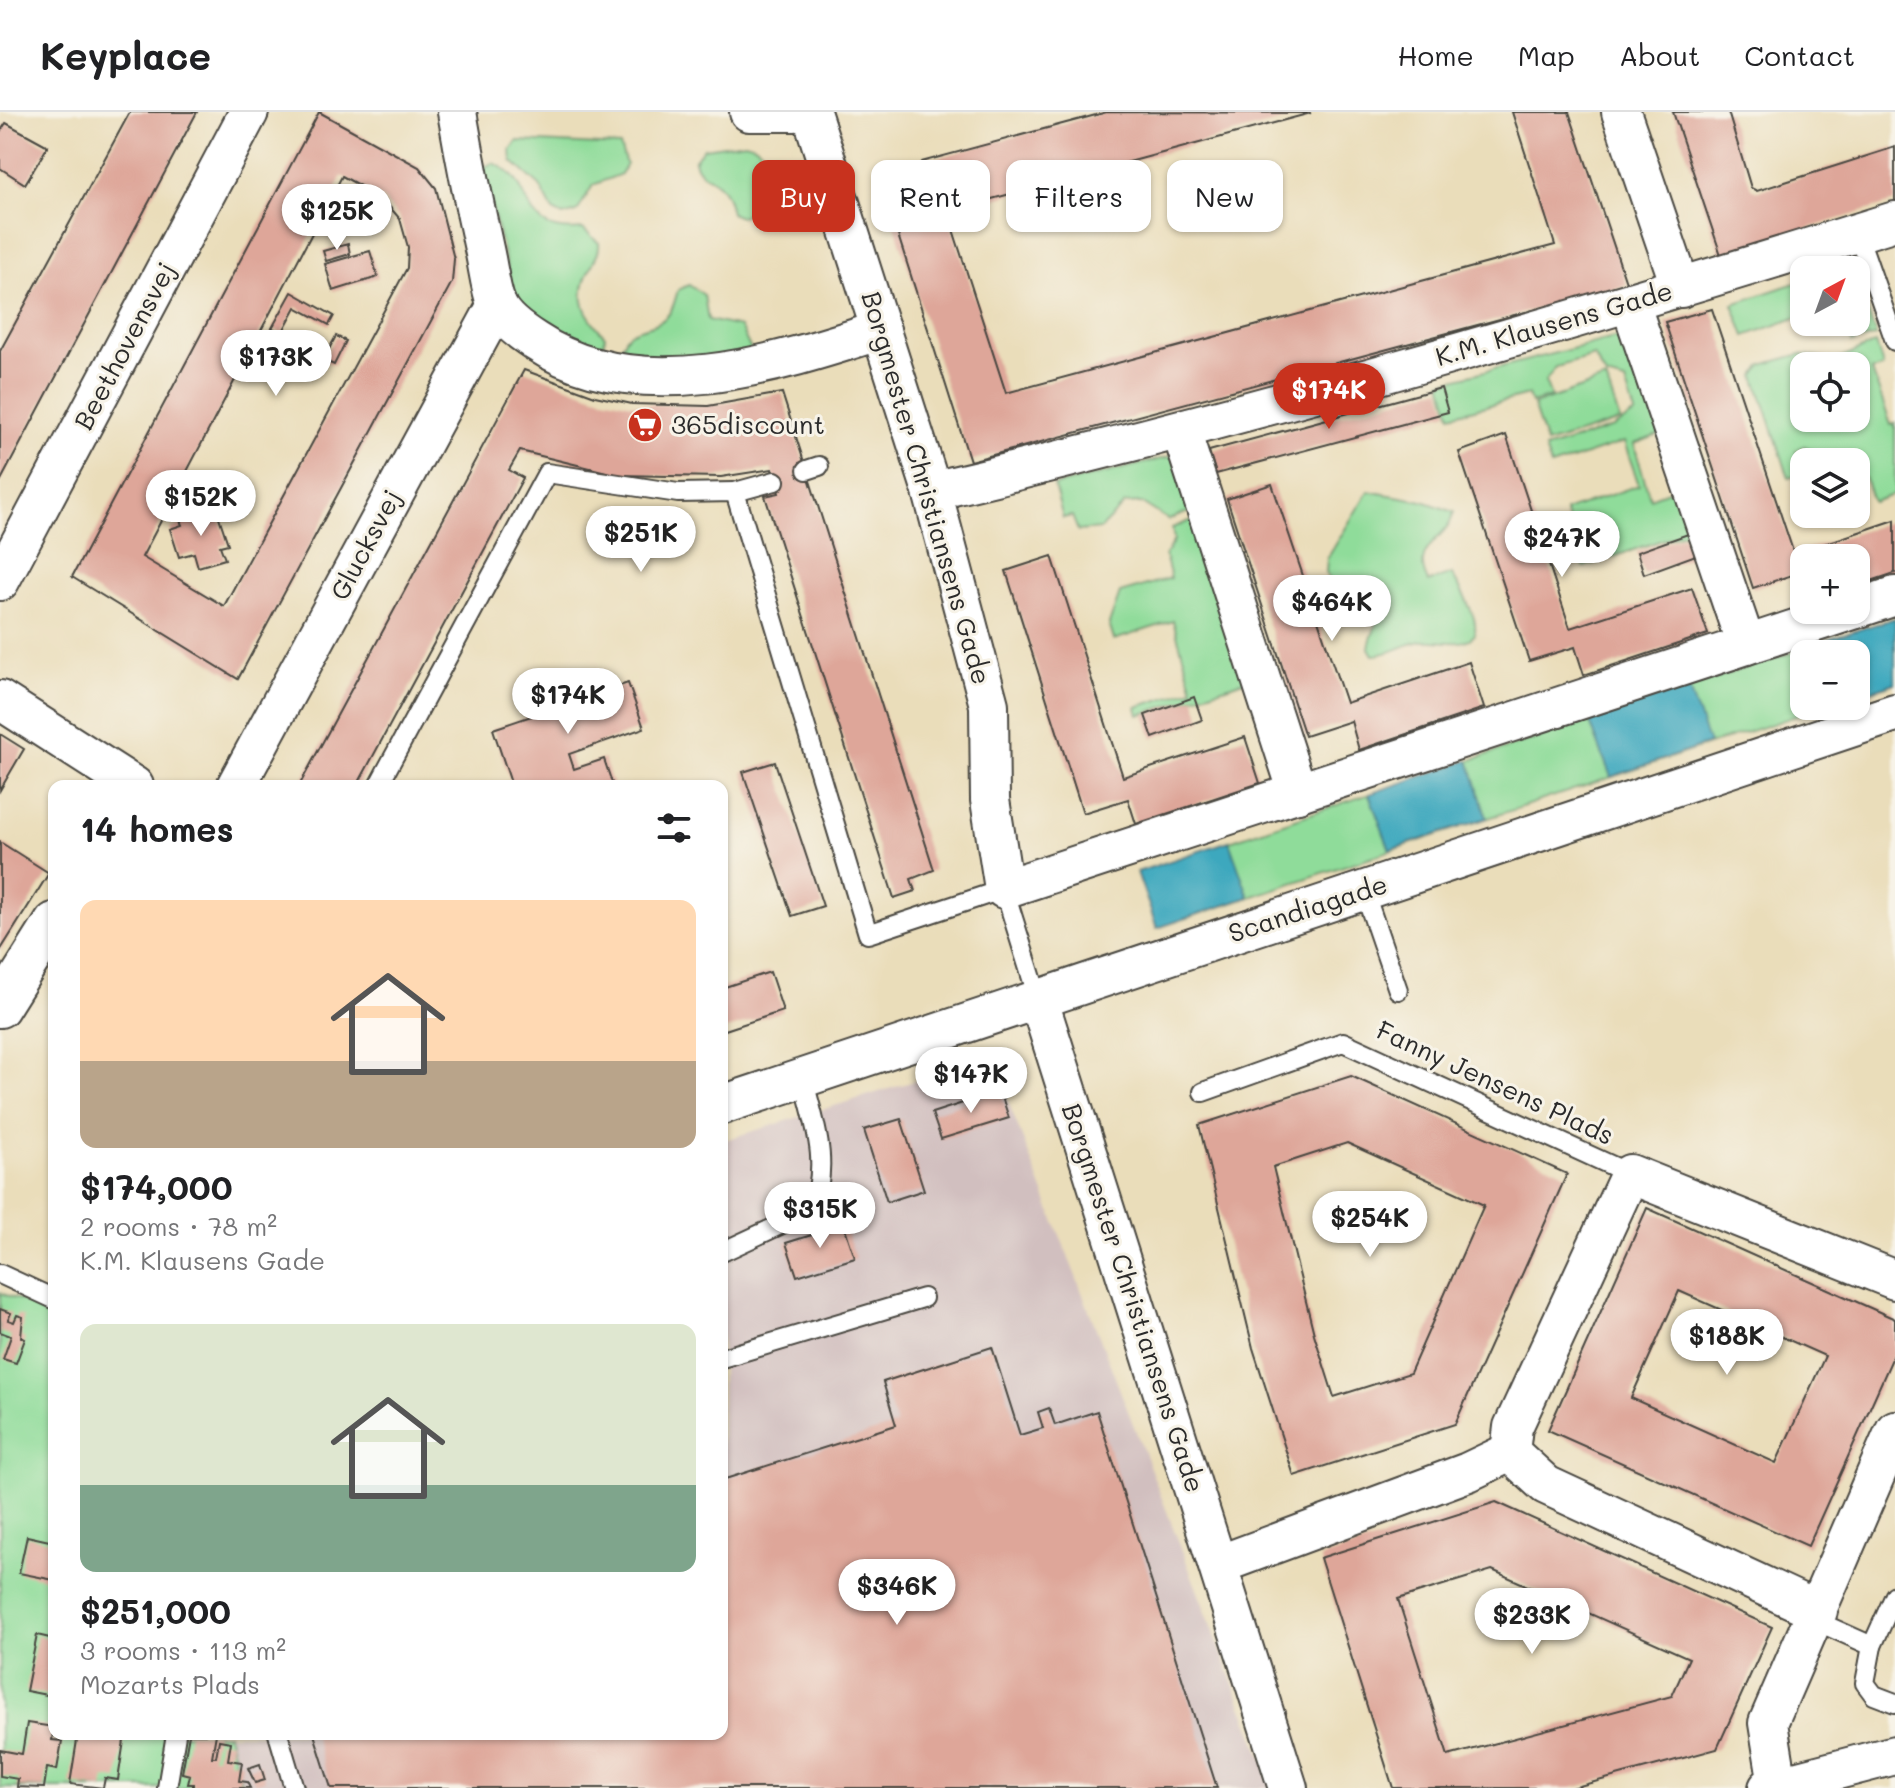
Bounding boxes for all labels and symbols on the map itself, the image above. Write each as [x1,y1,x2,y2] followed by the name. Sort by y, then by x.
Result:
[281,184,393,252] pin: $125K
[66,256,183,435] street label: Beethovensvej
[1790,256,1870,336] north arrow
[1431,273,1676,373] street label: K.M. Klausens Gade
[855,287,999,688] street label: Borgmester Christiansens Gade
[220,330,332,398] pin: $173K
[1273,363,1385,431] pin: $174K
[626,406,664,444] supermarket icon: 365discount
[671,407,825,441] place label: 365discount
[145,470,257,538] pin: $152K
[322,483,408,606] street label: Glucksvej
[585,506,697,574] pin: $251K
[1506,511,1618,579] pin: $247K
[1276,575,1388,643] pin: $464K
[512,668,624,736] pin: $174K
[1224,866,1391,950] street label: Scandiagade
[1371,1012,1620,1152] street label: Fanny Jensens Plads
[915,1047,1027,1115] pin: $147K
[1055,1099,1213,1497] street label: Borgmester Christiansens Gade
[764,1182,876,1250] pin: $315K
[1314,1191,1426,1259] pin: $254K
[1671,1309,1783,1377] pin: $188K
[841,1559,953,1627] pin: $346K
[1476,1588,1588,1656] pin: $233K

